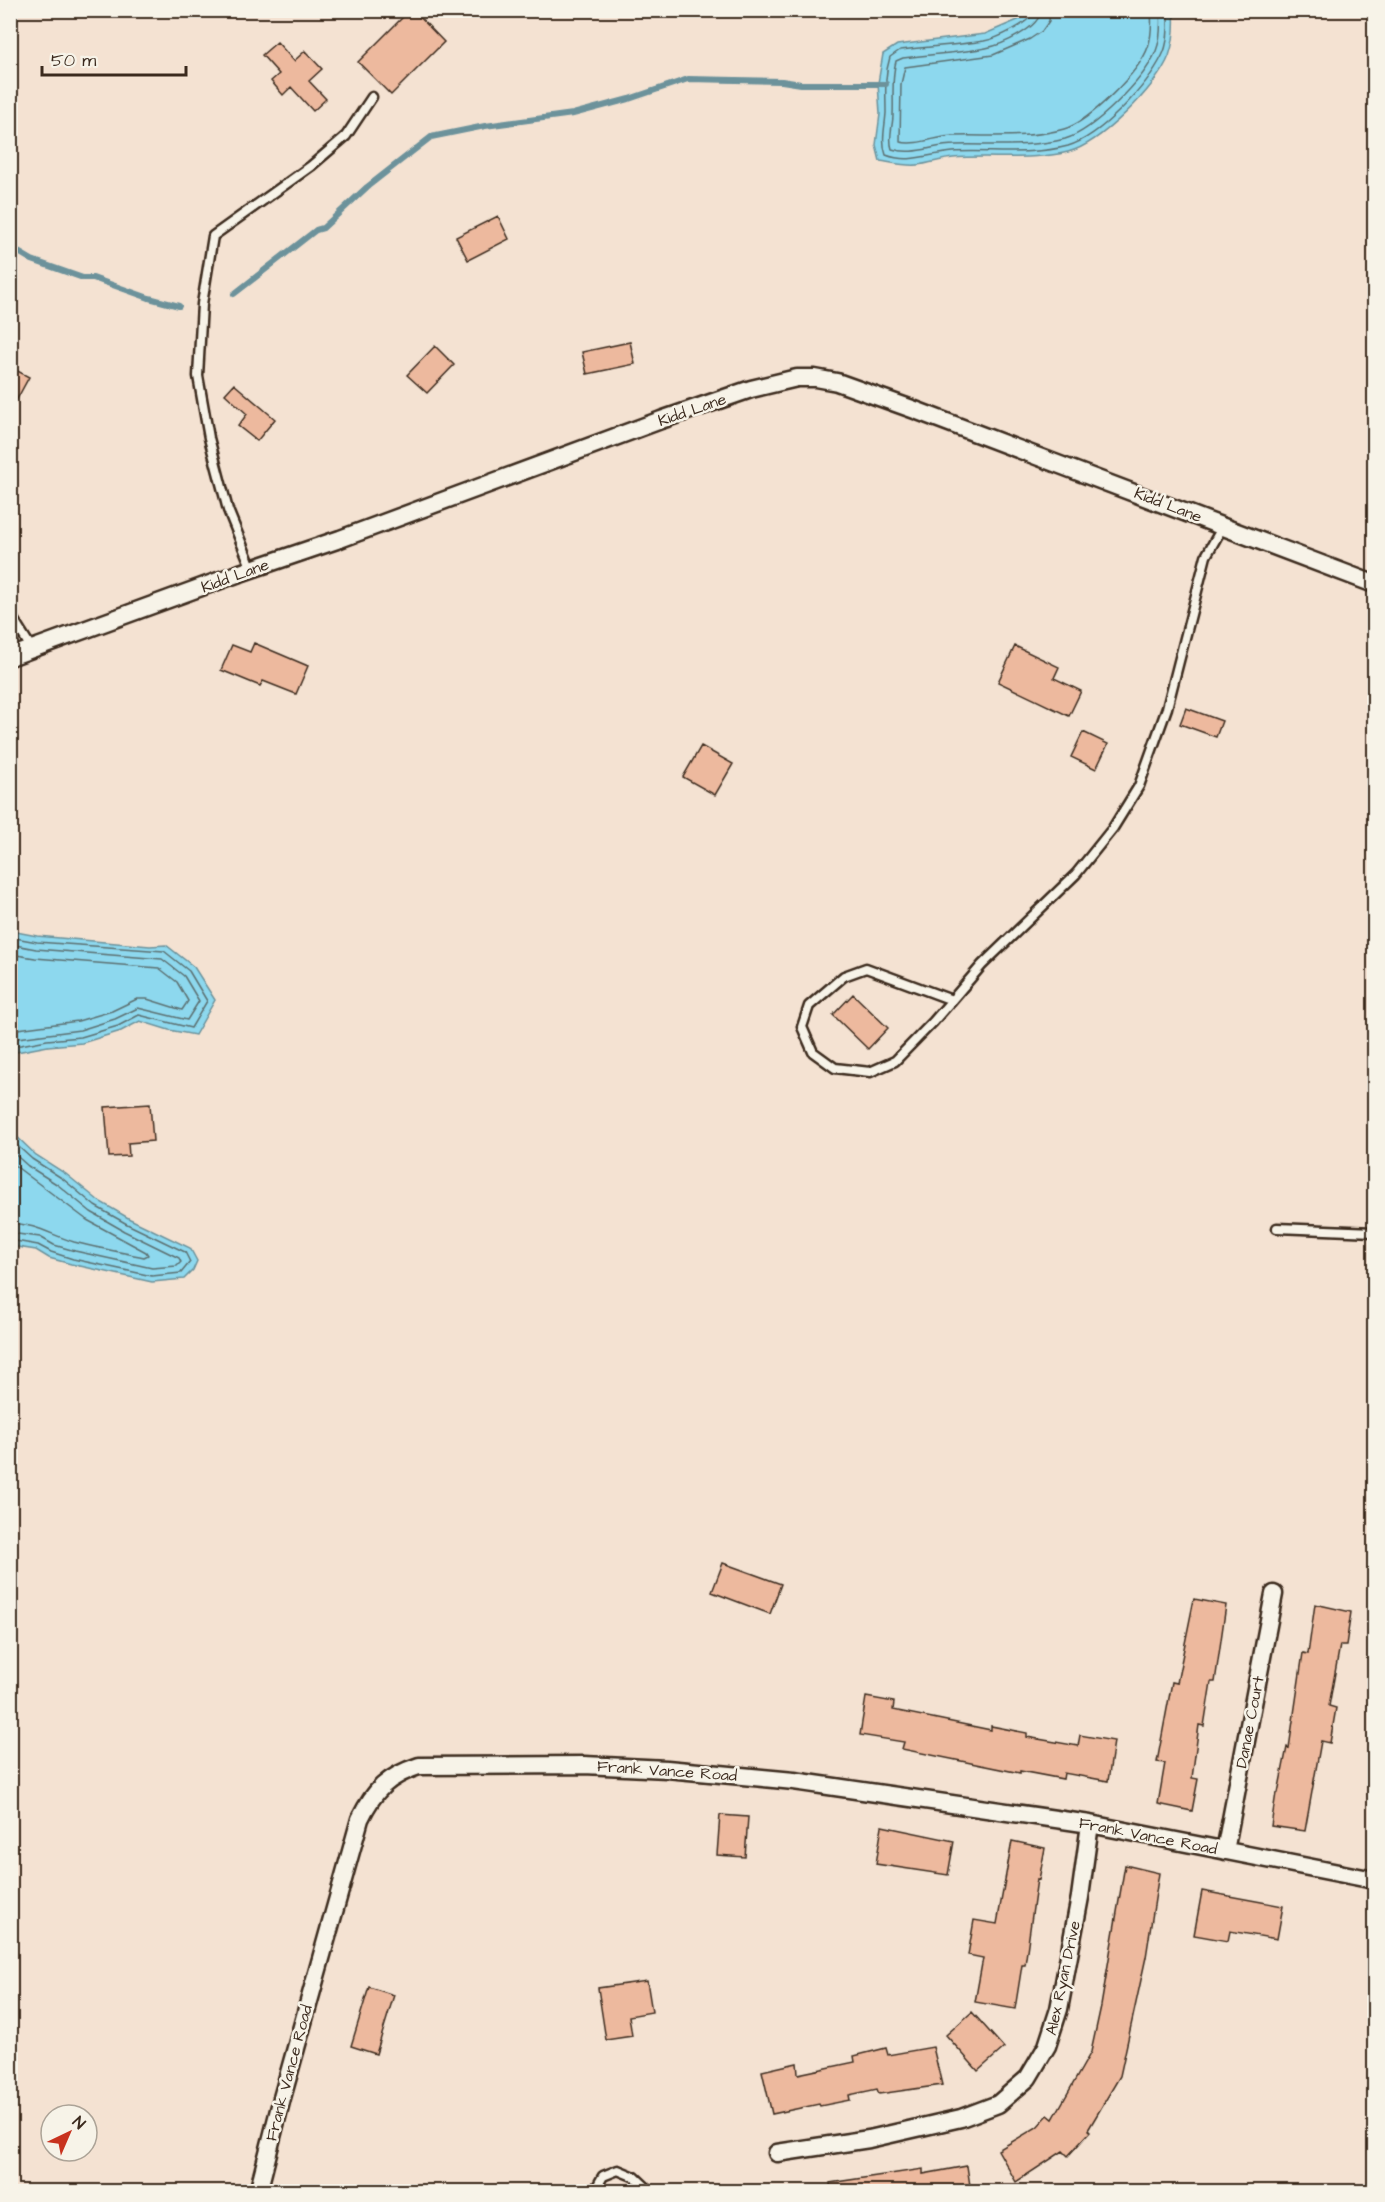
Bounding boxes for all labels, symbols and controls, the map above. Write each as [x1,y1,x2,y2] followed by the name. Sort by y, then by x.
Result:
[42,39,186,77] scale bar
[51,48,96,73] text: 50 m
[655,388,729,432] street label: Kidd Lane
[1131,482,1205,528] street label: Kidd Lane
[198,553,272,598] street label: Kidd Lane
[1230,1674,1270,1770] street label: Danae Court
[596,1755,738,1787] street label: Frank Vance Road
[1077,1812,1219,1860] street label: Frank Vance Road
[1040,1918,1087,2038] street label: Alex Ryan Drive
[260,2002,318,2144] street label: Frank Vance Road
[39,2103,99,2163] north arrow
[67,2112,90,2134] text: N

